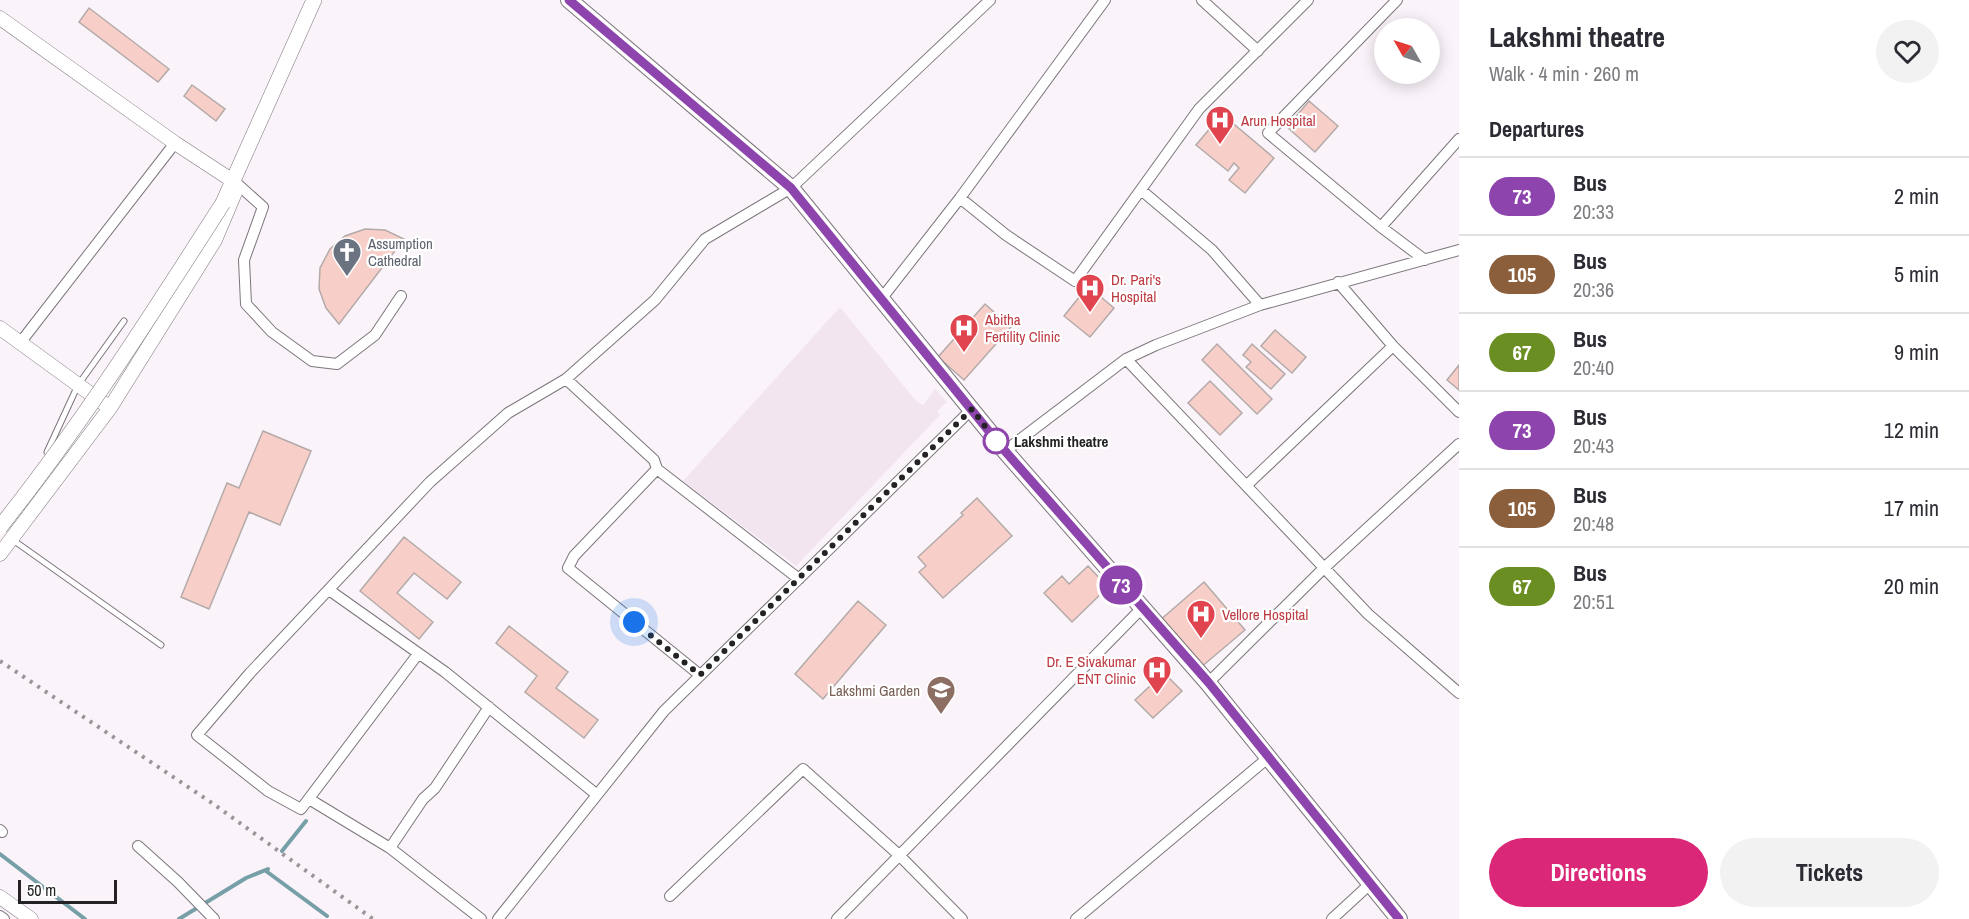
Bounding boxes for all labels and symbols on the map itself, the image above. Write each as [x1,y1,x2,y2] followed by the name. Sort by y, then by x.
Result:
[1374,18,1440,84] north arrow
[1204,104,1236,146] hospital icon: Arun Hospital
[1240,110,1316,131] place label: Arun Hospital
[367,233,433,271] place label: Assumption Cathedral
[331,236,363,278] church icon: Assumption Cathedral
[1111,269,1161,307] place label: Dr. Pari's Hospital
[1074,272,1106,314] hospital icon: Dr. Pari's Hospital
[984,309,1060,347] place label: Abitha Fertility Clinic
[948,312,980,354] hospital icon: Abitha Fertility Clinic
[983,428,1009,454] marker: Lakshmi theatre
[1014,431,1108,452] place label: Lakshmi theatre
[1094,566,1148,604] line badge: 73
[1185,598,1217,640] hospital icon: Vellore Hospital
[1222,604,1308,625] place label: Vellore Hospital
[619,607,649,637] your location
[1046,651,1136,689] place label: Dr. E Sivakumar ENT Clinic
[1141,654,1173,696] hospital icon: Dr. E Sivakumar ENT Clinic
[925,674,957,716] school or university icon: Lakshmi Garden
[829,680,920,701] place label: Lakshmi Garden
[18,877,117,904] scale bar

